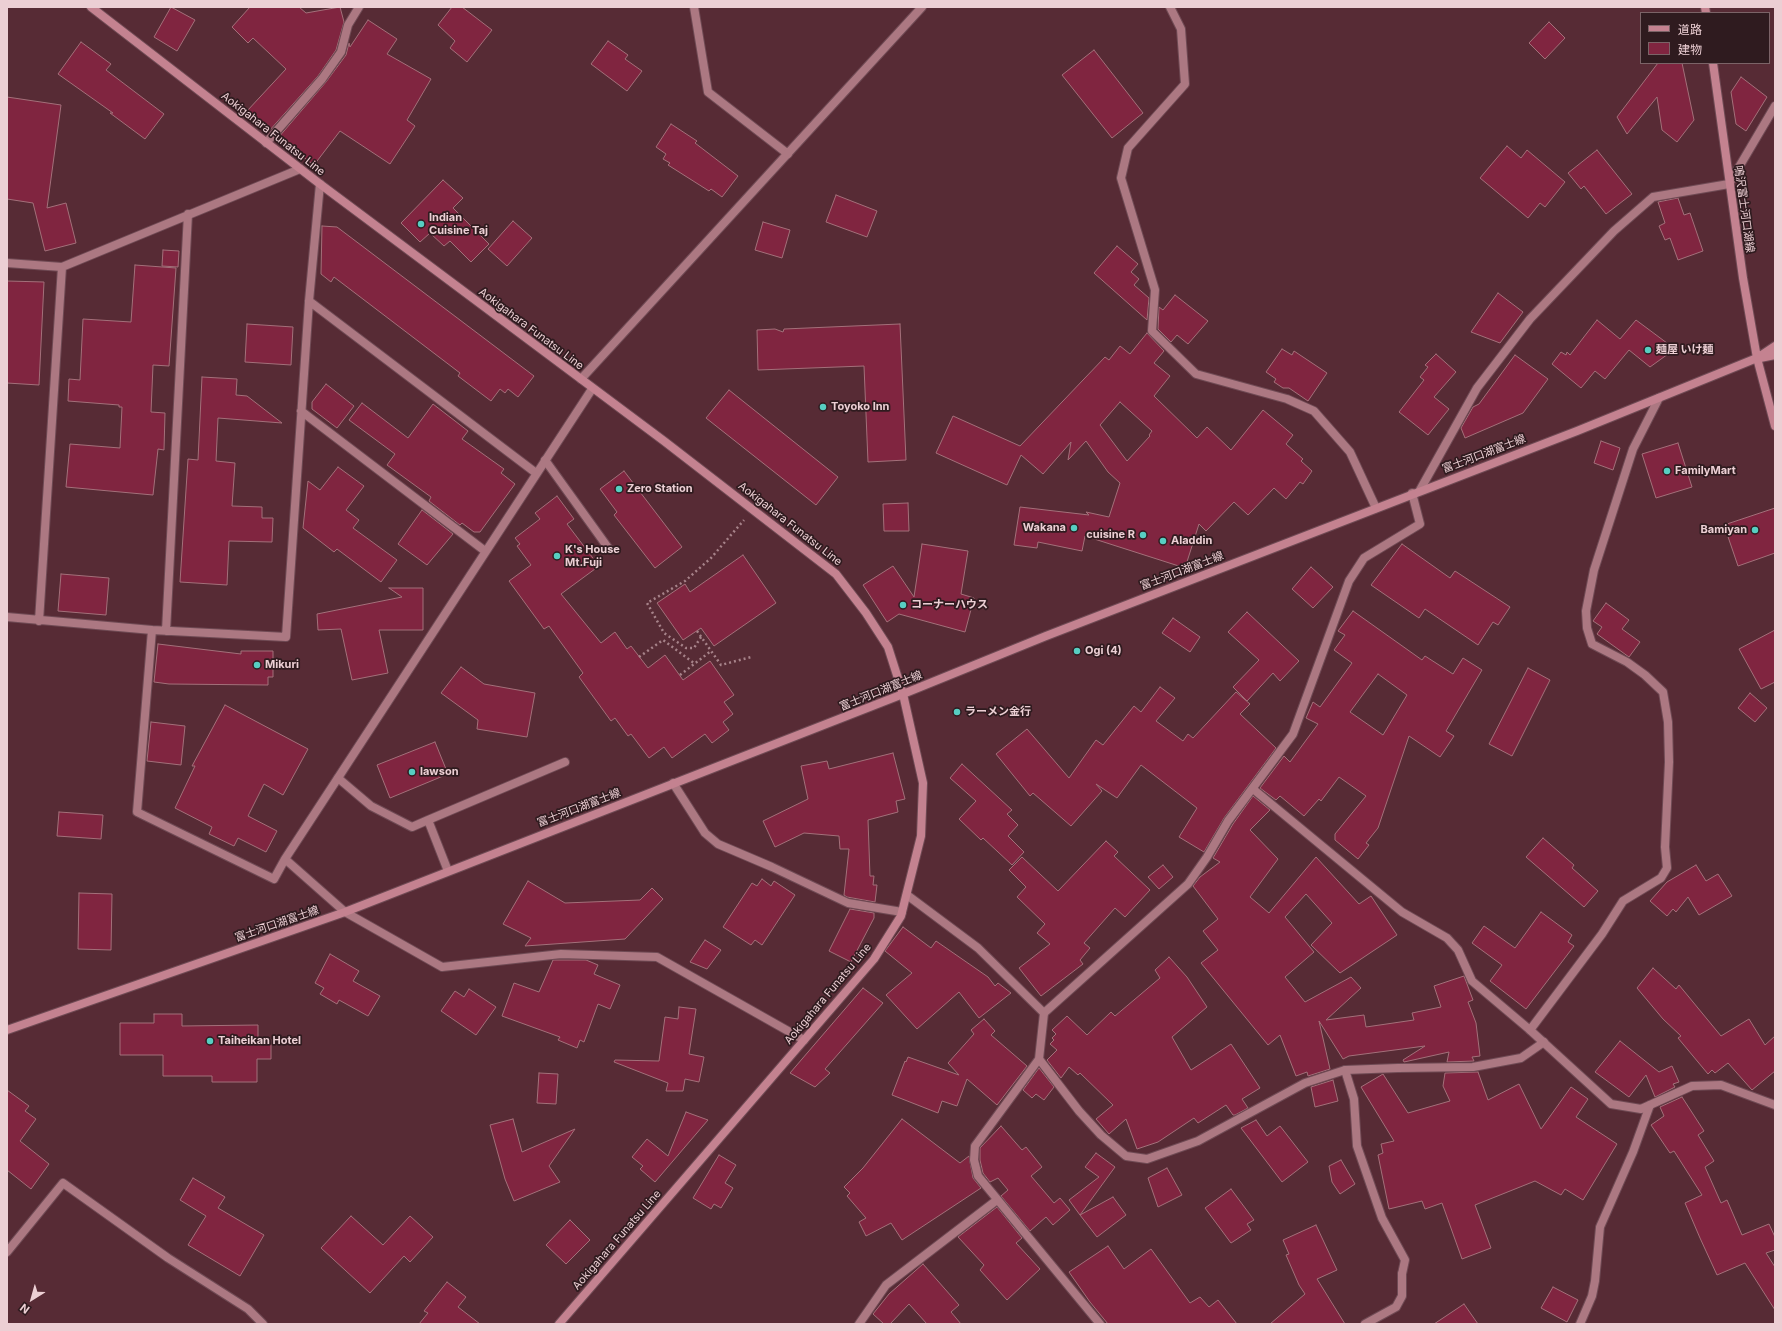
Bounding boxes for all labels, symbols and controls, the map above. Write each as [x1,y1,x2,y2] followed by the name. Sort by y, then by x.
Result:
[1640,12,1770,64] legend
[1678,22,1702,37] text: 道路
[1678,42,1702,57] text: 建物
[219,89,327,179] street label: Aokigahara Funatsu Line
[1731,165,1757,253] street label: 鳴沢富士河口湖線
[429,211,488,237] place label: Indian Cuisine Taj
[416,219,426,229] marker: Indian Cuisine Taj
[476,285,586,373] street label: Aokigahara Funatsu Line
[1656,343,1714,357] place label: 麺屋 いけ麺
[1643,345,1653,355] marker: 麺屋 いけ麺
[831,400,889,414] place label: Toyoko Inn
[818,402,828,412] marker: Toyoko Inn
[1441,432,1527,476] street label: 富士河口湖富士線
[1675,464,1736,478] place label: FamilyMart
[1662,466,1672,476] marker: FamilyMart
[736,479,844,569] street label: Aokigahara Funatsu Line
[627,482,693,496] place label: Zero Station
[614,484,624,494] marker: Zero Station
[1023,521,1066,535] place label: Wakana
[1069,523,1079,533] marker: Wakana
[1701,523,1747,537] place label: Bamiyan
[1750,525,1760,535] marker: Bamiyan
[1086,528,1135,542] place label: cuisine R
[1138,530,1148,540] marker: cuisine R
[1171,534,1212,548] place label: Aladdin
[1158,536,1168,546] marker: Aladdin
[565,543,620,569] place label: K's House Mt.Fuji
[1139,549,1225,593] street label: 富士河口湖富士線
[552,551,562,561] marker: K's House Mt.Fuji
[911,598,988,612] place label: コーナーハウス
[898,600,908,610] marker: コーナーハウス
[1085,644,1122,658] place label: Ogi (4)
[1072,646,1082,656] marker: Ogi (4)
[265,658,299,672] place label: Mikuri
[252,660,262,670] marker: Mikuri
[838,668,924,714] street label: 富士河口湖富士線
[965,705,1031,719] place label: ラーメン金行
[952,707,962,717] marker: ラーメン金行
[420,765,458,779] place label: lawson
[407,767,417,777] marker: lawson
[536,786,622,830] street label: 富士河口湖富士線
[233,903,321,945] street label: 富士河口湖富士線
[782,941,874,1047] street label: Aokigahara Funatsu Line
[218,1034,301,1048] place label: Taiheikan Hotel
[205,1036,215,1046] marker: Taiheikan Hotel
[570,1187,664,1293] street label: Aokigahara Funatsu Line
[12,1279,52,1319] north arrow
[17,1300,32,1317] text: N

